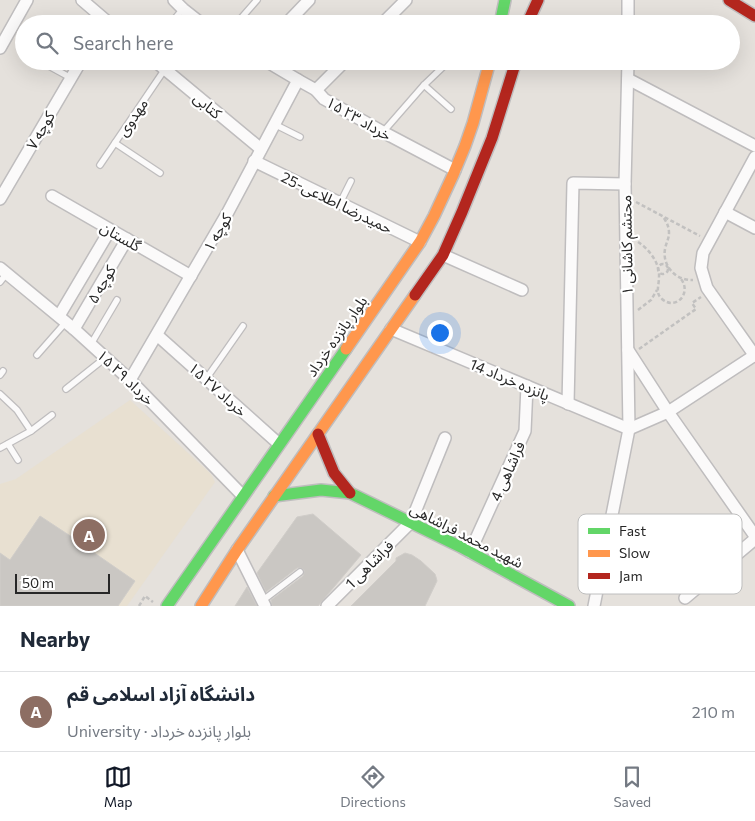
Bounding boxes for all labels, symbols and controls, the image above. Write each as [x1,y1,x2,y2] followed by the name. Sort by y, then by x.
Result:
[15,15,740,70] search box
[33,29,61,57] icon: search
[73,31,173,54] text: Search here
[190,88,226,123] street label: کتابی
[323,92,395,145] street label: ۱۵ خرداد ۲۳
[113,95,152,140] street label: مهدوی
[22,107,60,153] street label: کوچه ۷
[278,167,396,238] street label: حمیدرضا اطلاعی-25
[616,195,639,295] street label: محتشم کاشانی ۱
[199,209,237,255] street label: کوچه ۱
[97,217,145,256] street label: گلستان
[83,261,121,307] street label: کوچه ۵
[302,292,372,381] street label: بلوار پانزده خرداد
[427,320,453,346] your location
[93,345,158,409] street label: ۱۵ خرداد ۲۹
[467,354,553,406] street label: پانزده خرداد 14
[184,358,251,421] street label: ۱۵ خرداد ۲۷
[486,438,529,504] street label: فراشاهی 4
[407,499,527,572] street label: شهید محمد فراشاهی
[578,514,742,594] legend
[73,516,105,554] pin: A
[619,522,646,539] text: Fast
[341,536,398,593] street label: فراشاهی 1
[619,544,650,561] text: Slow
[619,567,643,584] text: Jam
[15,571,110,594] scale bar
[22,574,54,591] text: 50 m
[20,626,90,651] text: Nearby
[67,682,255,705] text: دانشگاه آزاد اسلامی قم
[30,702,42,721] text: A
[692,702,735,721] text: 210 m
[67,721,251,740] text: University · بلوار پانزده خرداد
[104,763,133,810] tab: Map
[340,763,406,810] tab: Directions
[613,763,651,810] tab: Saved

